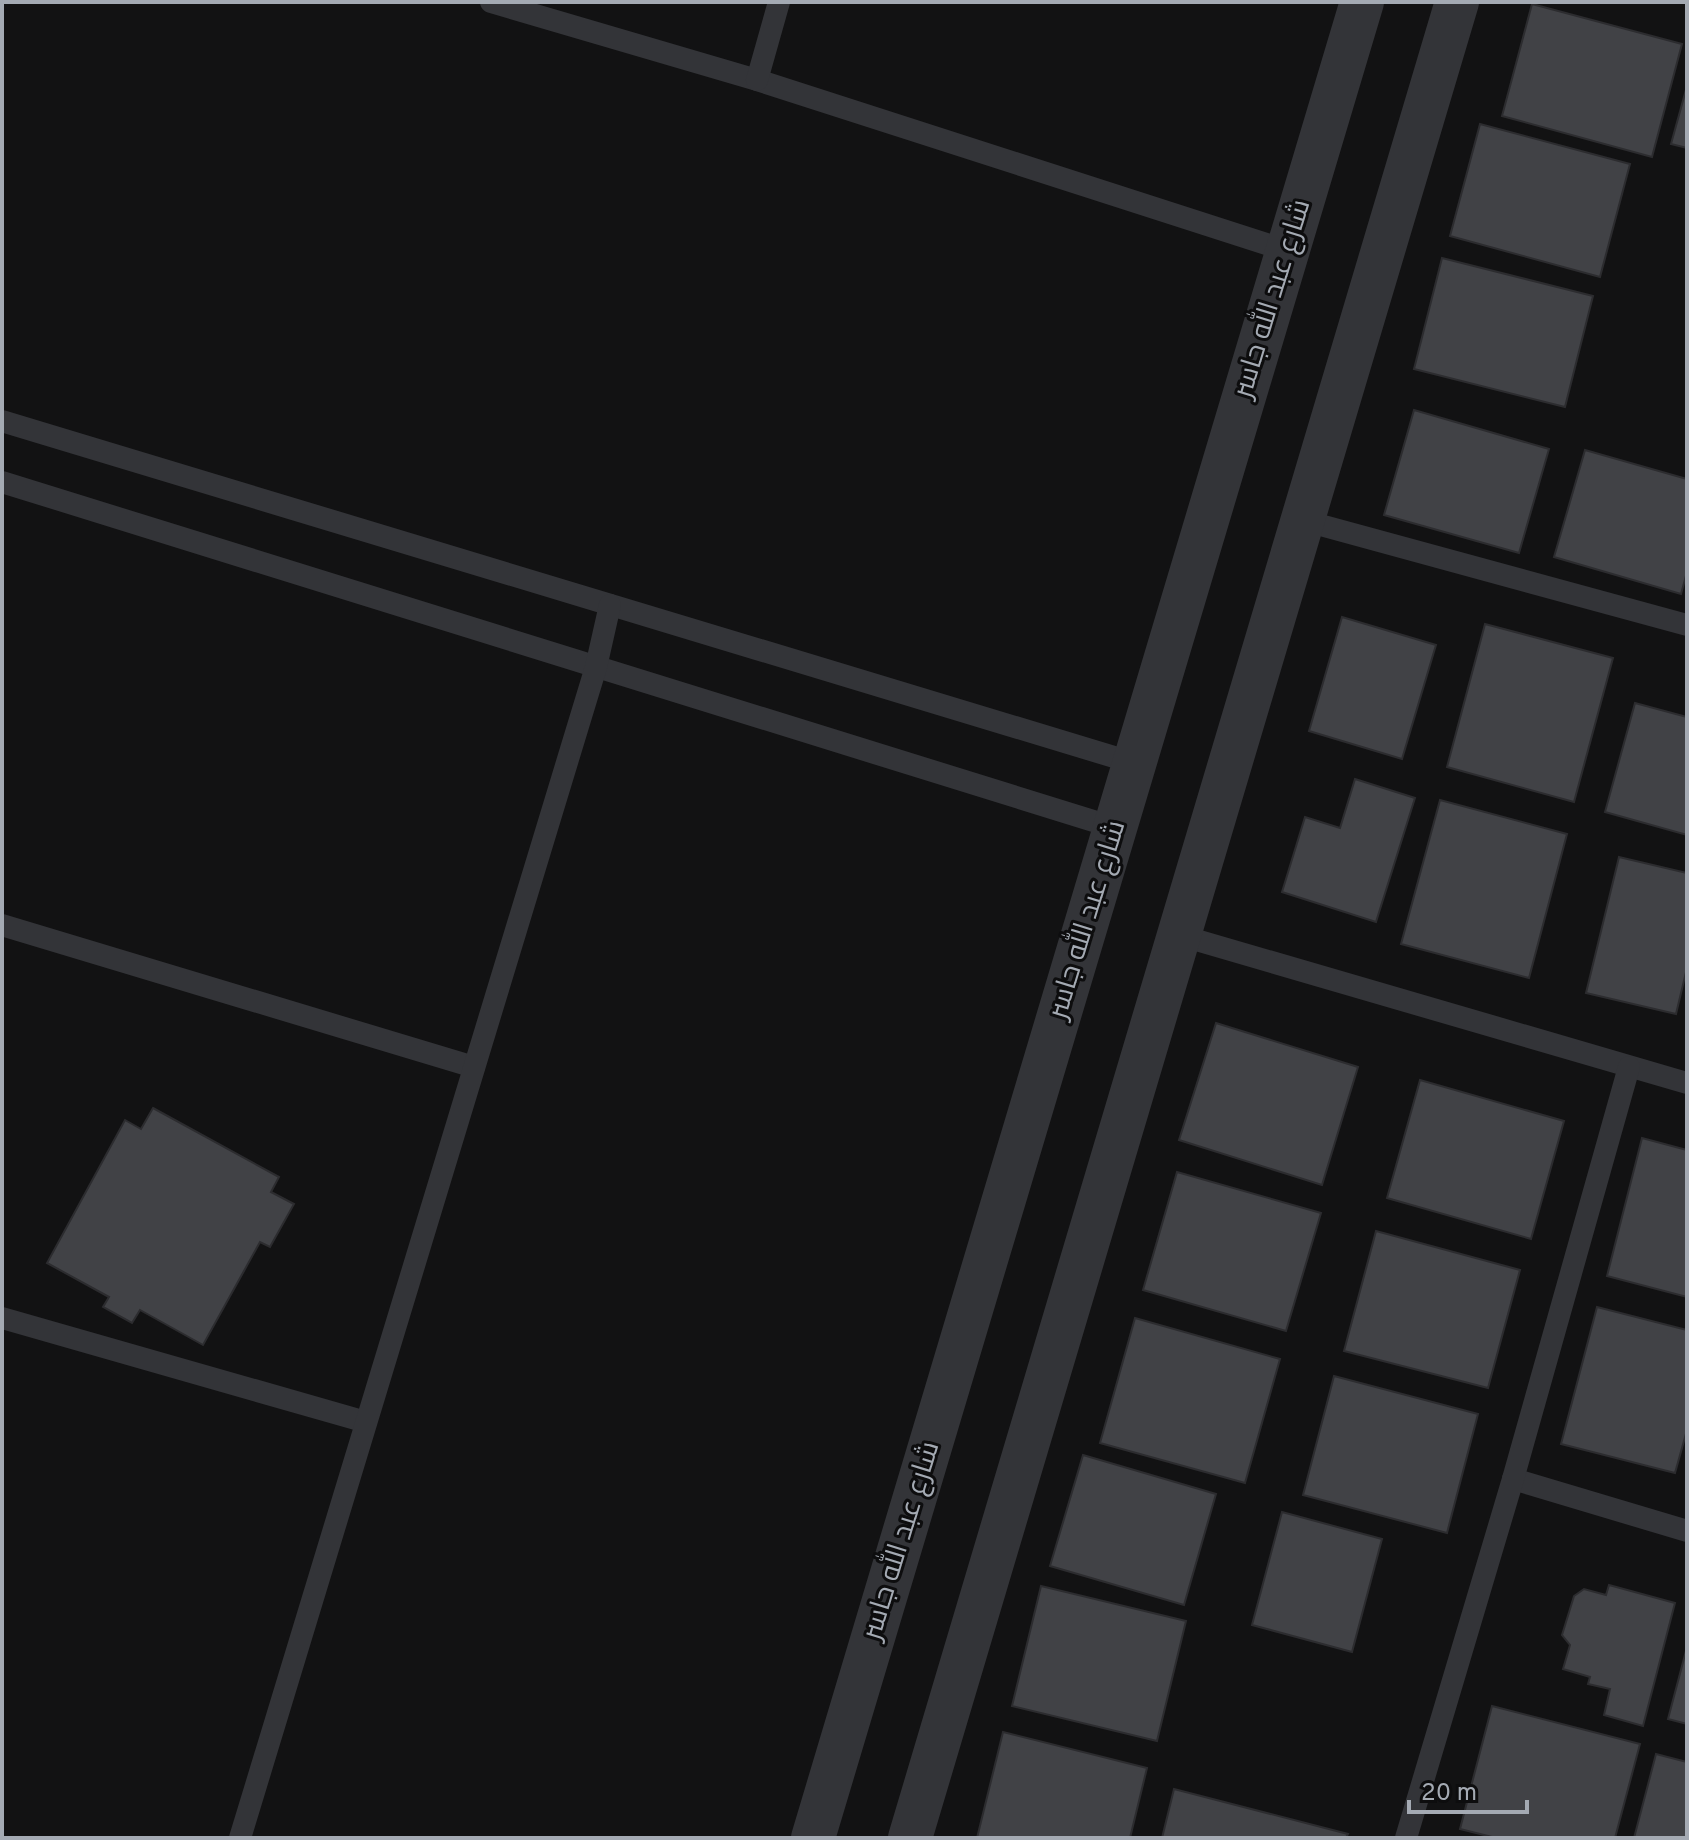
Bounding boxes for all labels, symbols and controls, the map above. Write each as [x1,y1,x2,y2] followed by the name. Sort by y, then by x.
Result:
[1222,195,1320,405] street label: شارع عبد الله جاسر
[1037,816,1135,1026] street label: شارع عبد الله جاسر
[851,1437,949,1647] street label: شارع عبد الله جاسر
[1409,1764,1527,1814] scale bar
[1421,1779,1477,1809] text: 20 m

